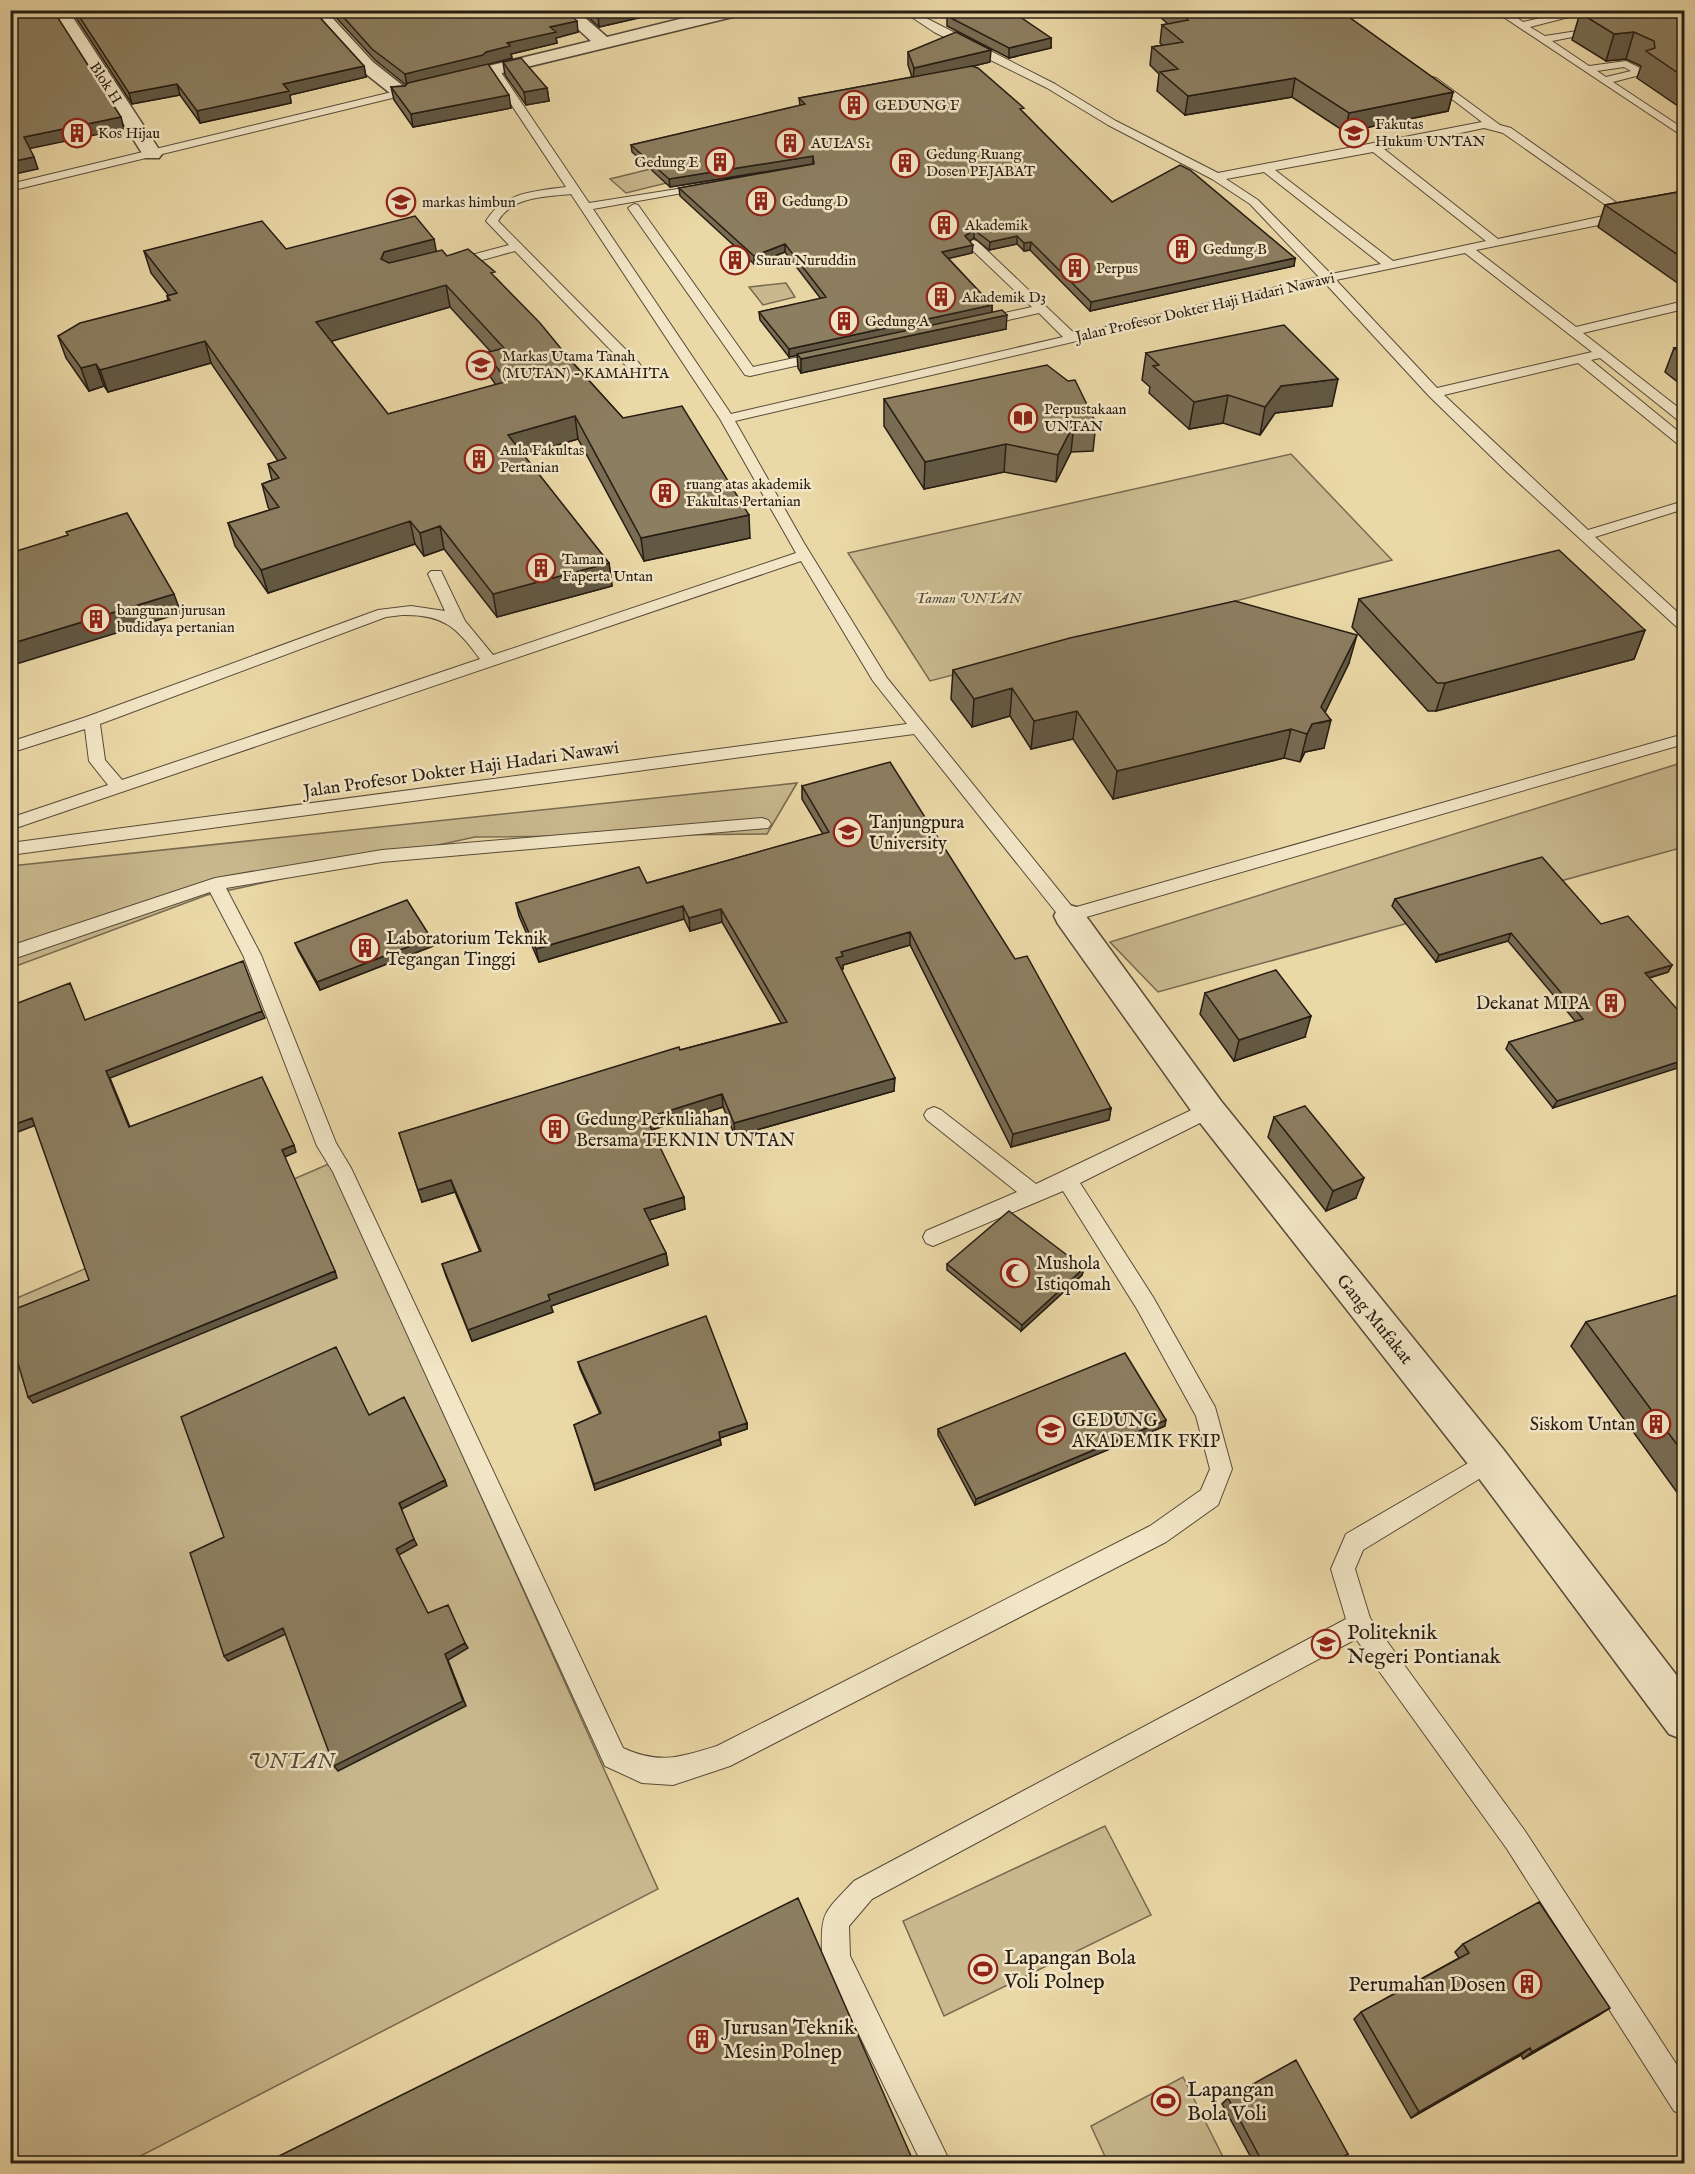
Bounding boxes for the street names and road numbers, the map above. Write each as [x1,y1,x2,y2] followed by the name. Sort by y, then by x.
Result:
[85,59,126,108] street label: Blok H
[1072,268,1336,347] street label: Jalan Profesor Dokter Haji Hadari Nawawi
[300,737,621,804] street label: Jalan Profesor Dokter Haji Hadari Nawawi
[1330,1270,1417,1370] street label: Gang Mufakat

